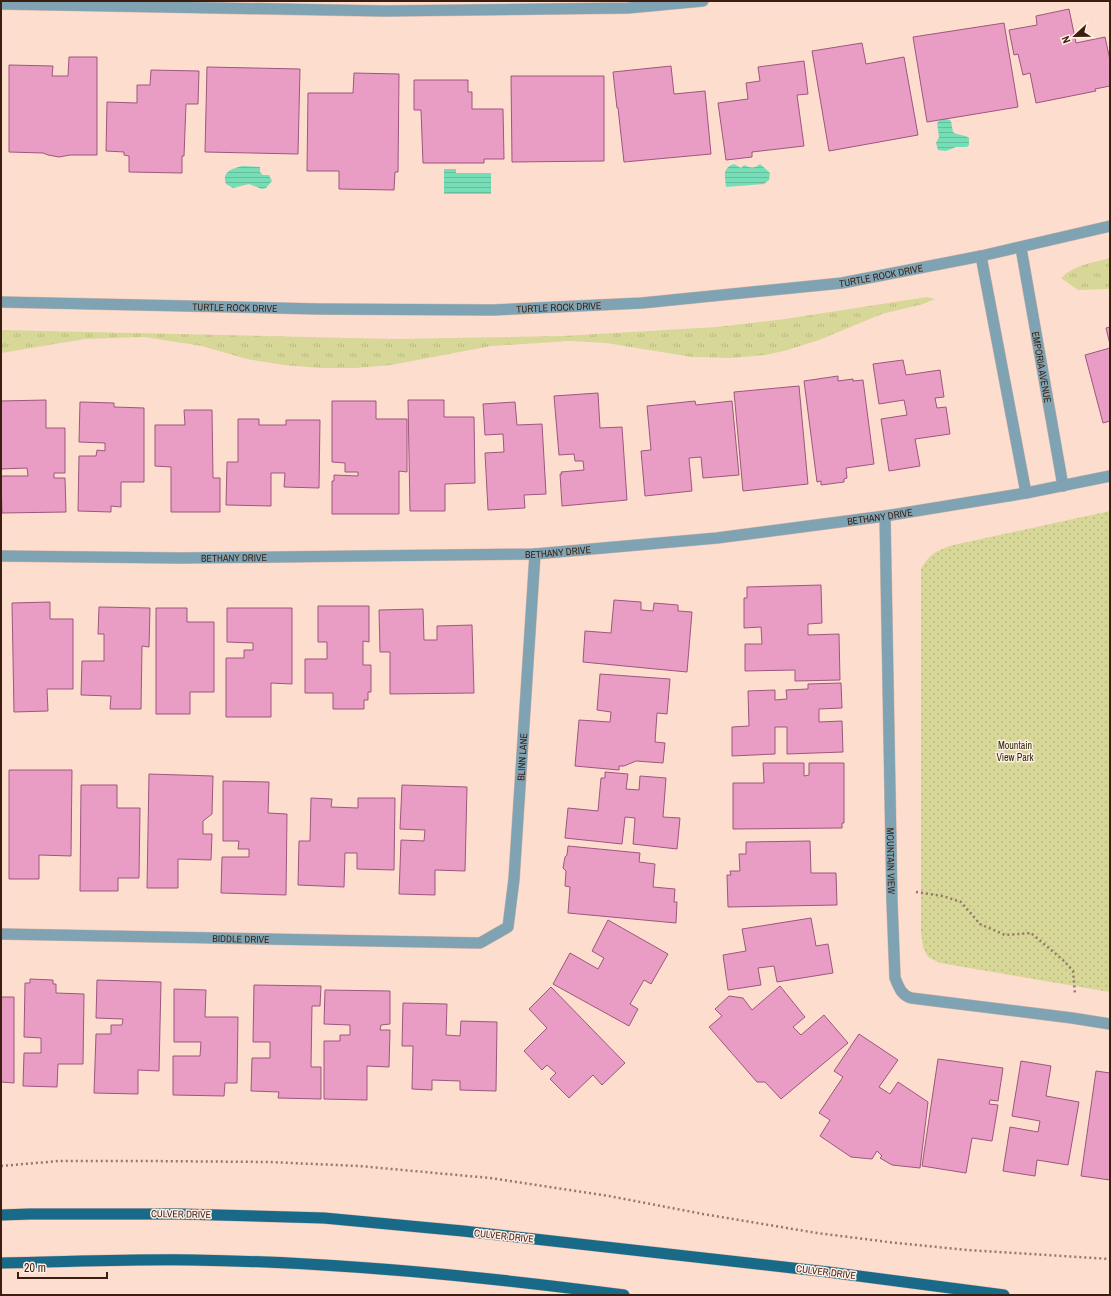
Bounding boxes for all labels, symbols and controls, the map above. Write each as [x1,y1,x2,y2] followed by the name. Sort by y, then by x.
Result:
[1055,16,1095,56] north arrow
[1058,34,1073,45] text: N
[839,261,924,290] street label: TURTLE ROCK DRIVE
[516,298,602,315] street label: TURTLE ROCK DRIVE
[192,300,278,315] street label: TURTLE ROCK DRIVE
[1029,330,1055,404] street label: EMPORIA AVENUE
[846,505,914,527] street label: BETHANY DRIVE
[525,543,591,561] street label: BETHANY DRIVE
[201,551,267,564] street label: BETHANY DRIVE
[514,733,530,781] street label: BLINN LANE
[996,739,1035,764] park label: Mountain View Park
[884,828,898,895] street label: MOUNTAIN VIEW
[212,931,270,946] street label: BIDDLE DRIVE
[151,1207,211,1221] street label: CULVER DRIVE
[473,1226,535,1246] street label: CULVER DRIVE
[18,1254,107,1280] scale bar
[24,1260,46,1276] text: 20 m
[795,1262,857,1282] street label: CULVER DRIVE

